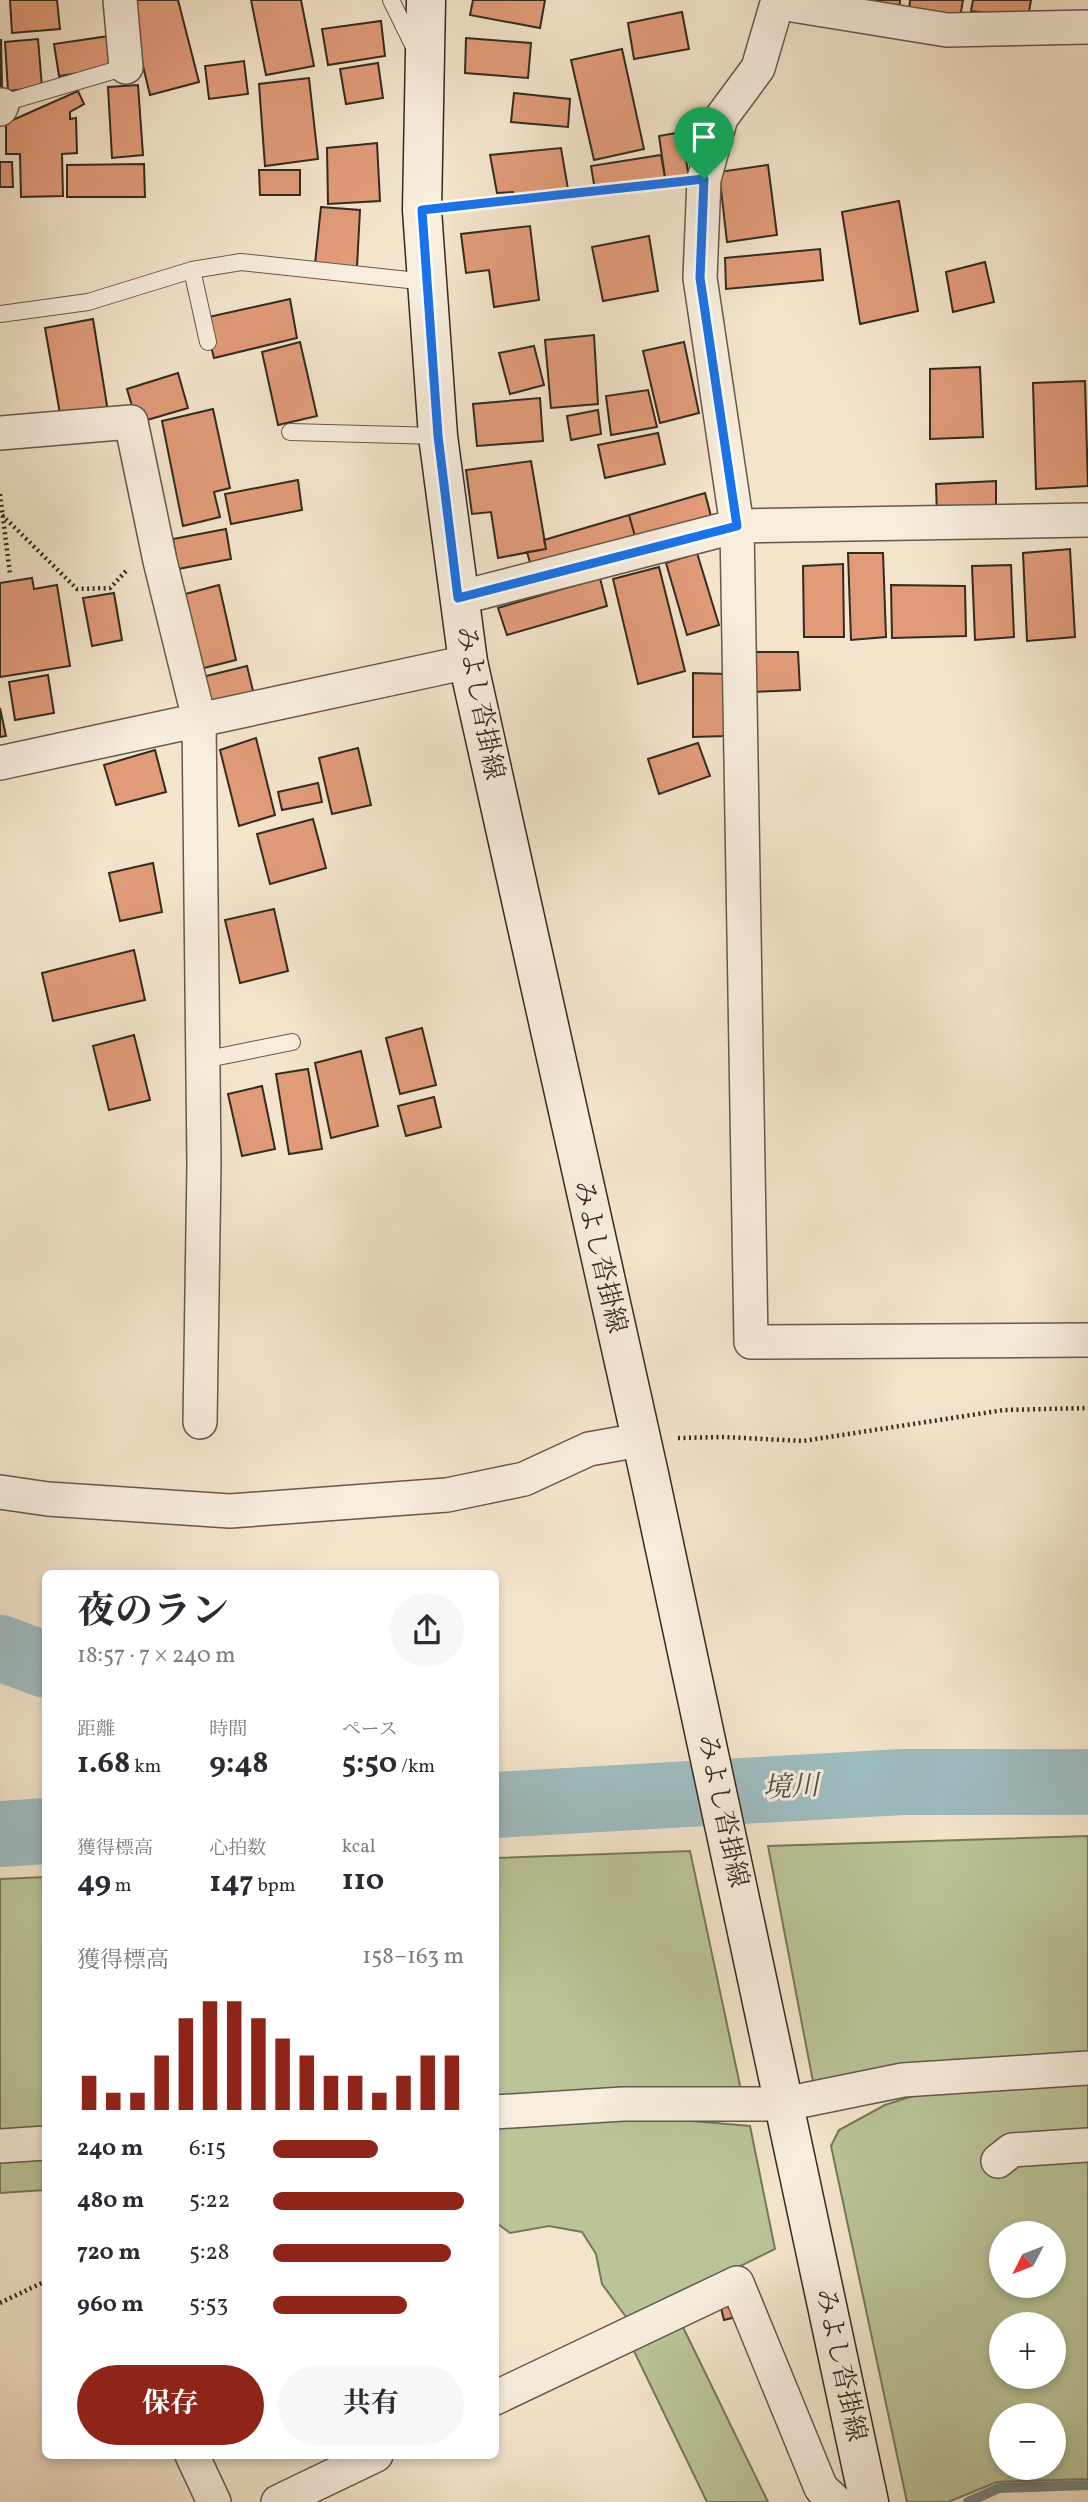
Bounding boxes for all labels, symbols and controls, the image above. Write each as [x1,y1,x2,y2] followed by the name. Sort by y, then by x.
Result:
[674,107,734,179] pin
[685,118,723,156] icon: arrive
[446,623,512,783] street label: みよし沓掛線
[564,1177,634,1337] street label: みよし沓掛線
[77,1587,229,1640] text: 夜のラン
[390,1593,464,1667] button: share
[77,1640,236,1672] text: 18:57 · 7 × 240 m
[77,1717,115,1743] text: 距離
[209,1717,247,1743] text: 時間
[342,1717,398,1743] text: ペース
[688,1731,756,1891] street label: みよし沓掛線
[77,1743,130,1785] text: 1.68
[209,1743,269,1785] text: 9:48
[342,1743,397,1785] text: 5:50
[130,1754,161,1780] text: km
[397,1754,435,1780] text: /km
[762,1767,823,1809] water label: 境川
[342,1834,375,1860] text: kcal
[77,1836,153,1862] text: 獲得標高
[209,1836,266,1862] text: 心拍数
[342,1860,384,1902] text: 110
[77,1862,111,1904] text: 49
[209,1862,254,1904] text: 147
[111,1873,132,1899] text: m
[254,1873,296,1899] text: bpm
[362,1941,464,1973] text: 158–163 m
[77,1945,169,1977] text: 獲得標高
[77,2133,143,2165] text: 240 m
[189,2133,226,2165] text: 6:15
[77,2185,144,2217] text: 480 m
[189,2185,230,2217] text: 5:22
[989,2221,1066,2298] north arrow
[989,2221,1066,2480] map controls
[77,2237,141,2269] text: 720 m
[189,2237,230,2269] text: 5:28
[806,2285,874,2445] street label: みよし沓掛線
[77,2289,144,2321] text: 960 m
[189,2289,228,2321] text: 5:53
[989,2312,1066,2389] button: +
[77,2365,264,2445] button: 保存
[278,2365,464,2445] button: 共有
[989,2403,1066,2480] button: −

